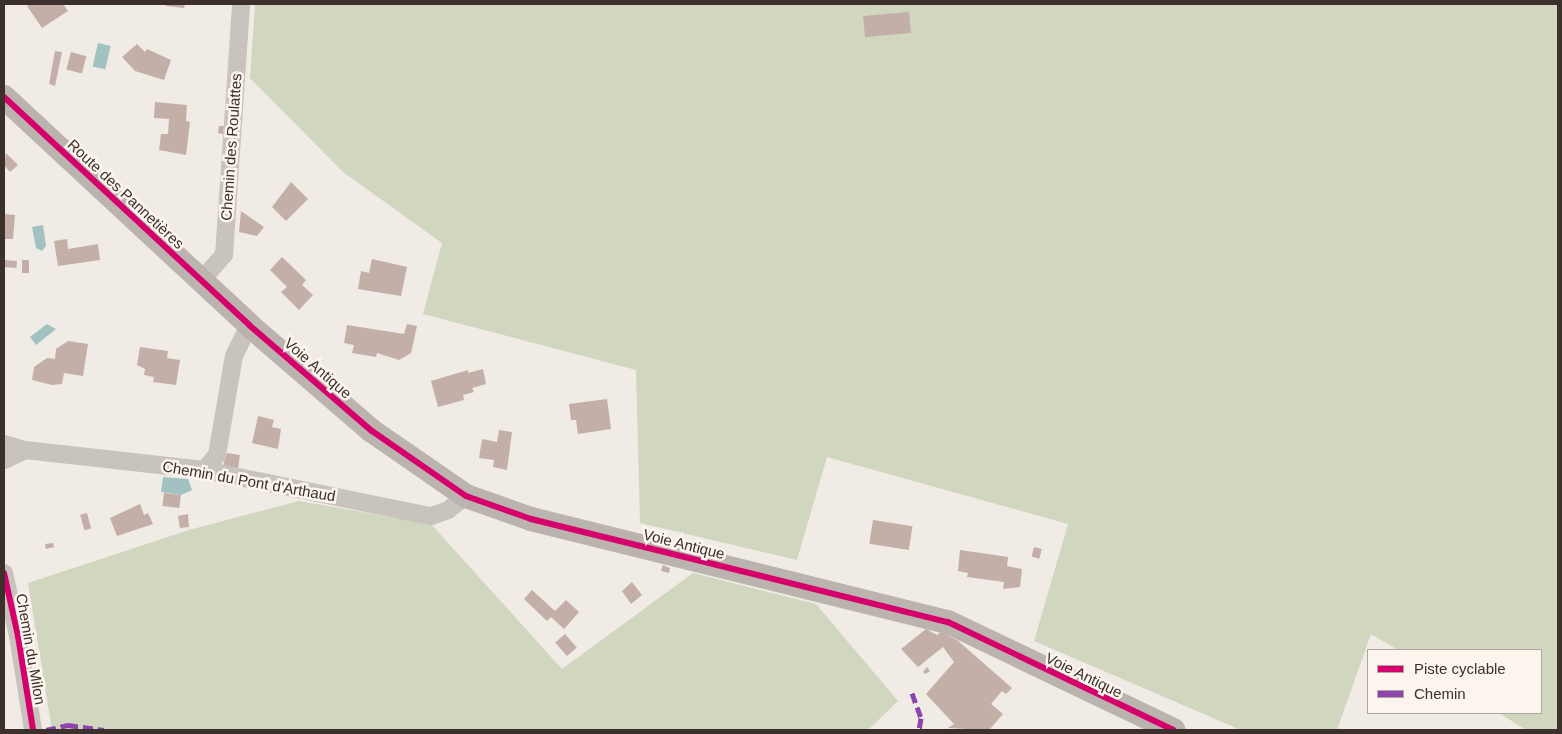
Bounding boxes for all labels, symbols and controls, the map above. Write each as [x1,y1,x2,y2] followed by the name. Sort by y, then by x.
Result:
[217,73,245,221] street label: Chemin des Roulattes
[64,135,188,253] street label: Route des Pannetières
[280,334,356,402] street label: Voie Antique
[161,457,337,505] street label: Chemin du Pont d'Arthaud
[641,525,727,563] street label: Voie Antique
[12,592,50,706] street label: Chemin du Milon
[1042,648,1126,702] street label: Voie Antique
[1367,649,1542,714] legend
[1414,660,1506,677] text: Piste cyclable
[1414,685,1466,702] text: Chemin

